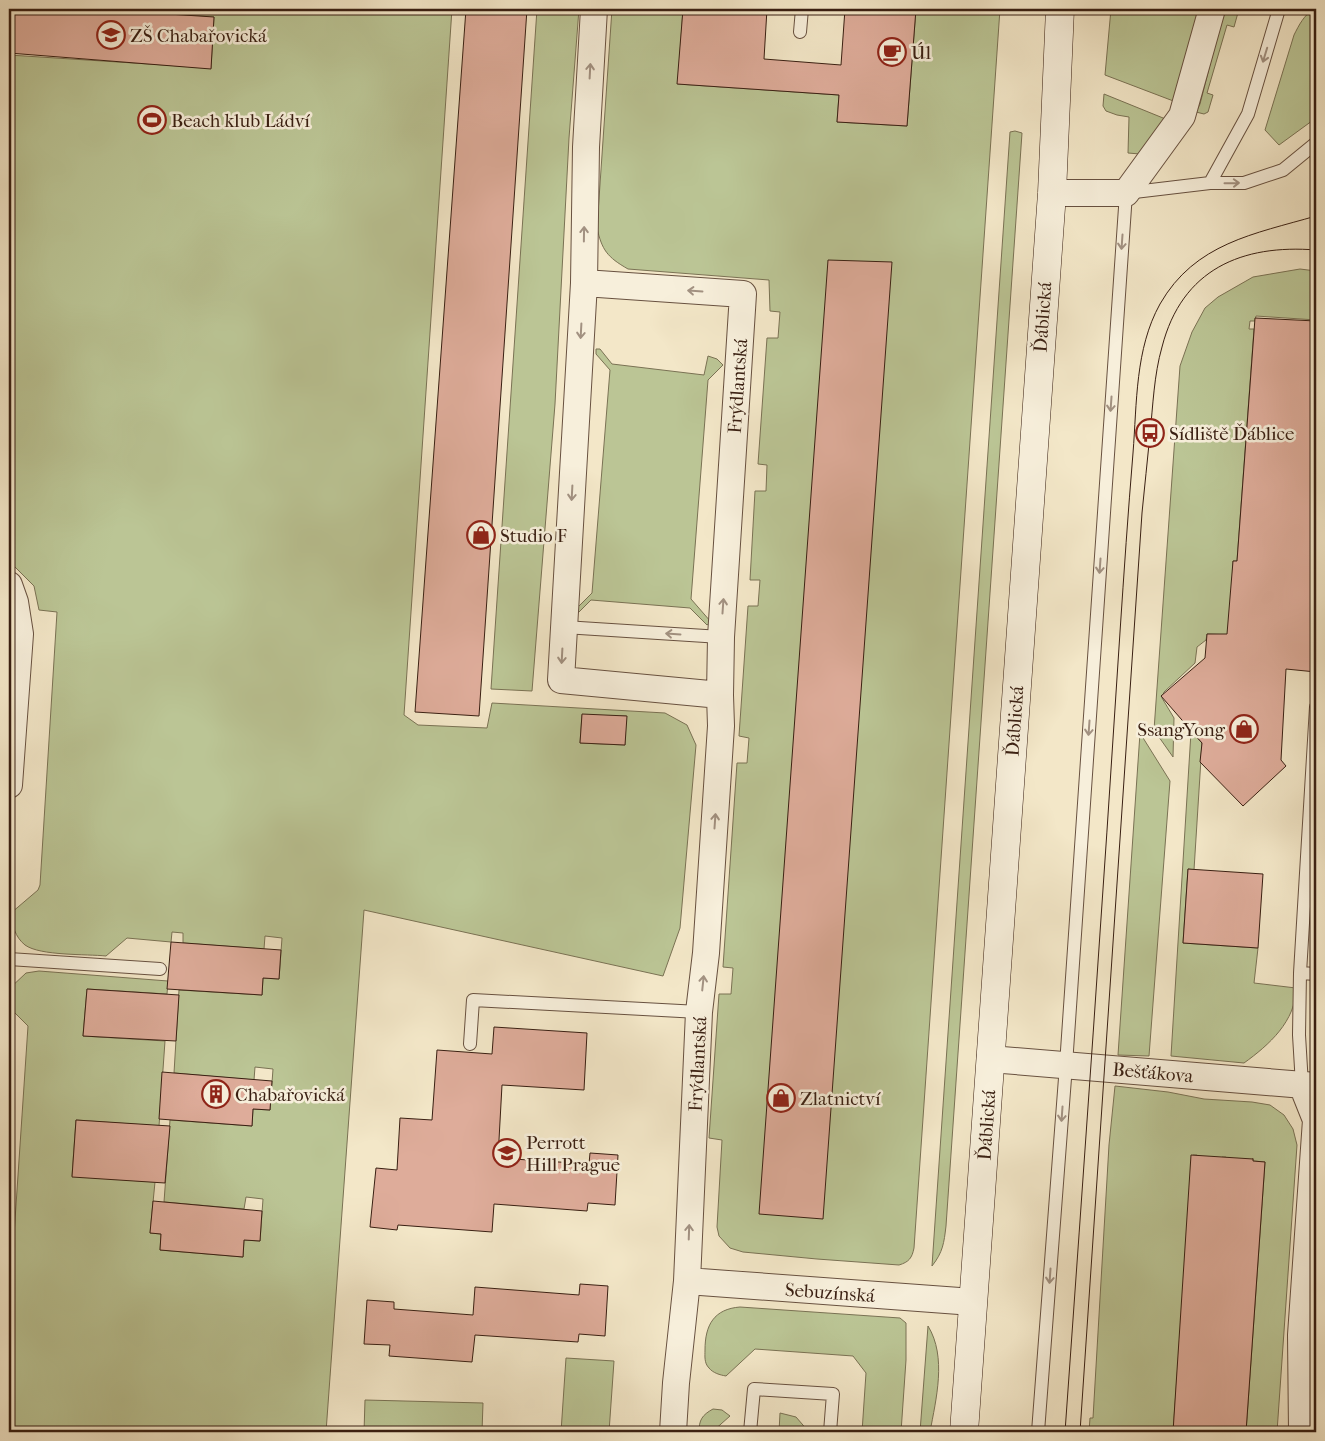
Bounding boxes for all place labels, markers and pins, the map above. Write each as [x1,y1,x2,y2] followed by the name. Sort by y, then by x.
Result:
[96,20,126,50] school or university icon: ZŠ Chabařovická
[130,24,267,47] place label: ZŠ Chabařovická
[877,37,907,67] cafe icon: Úl
[911,42,931,64] place label: Úl
[137,105,167,135] sports icon: Beach klub Ládví
[171,110,310,132] place label: Beach klub Ládví
[1135,418,1165,448] bus stop icon: Sídliště Ďáblice
[1169,422,1294,445] place label: Sídliště Ďáblice
[466,520,496,550] shop icon: Studio F
[500,525,567,547] place label: Studio F
[1229,714,1259,744] shop icon: SsangYong
[1137,719,1226,741] place label: SsangYong
[201,1079,231,1109] building icon: Chabařovická
[766,1083,796,1113] shop icon: Zlatnictví
[235,1084,345,1106] place label: Chabařovická
[800,1088,881,1110] place label: Zlatnictví
[526,1132,620,1176] place label: Perrott Hill Prague
[492,1138,522,1168] school or university icon: Perrott Hill Prague

